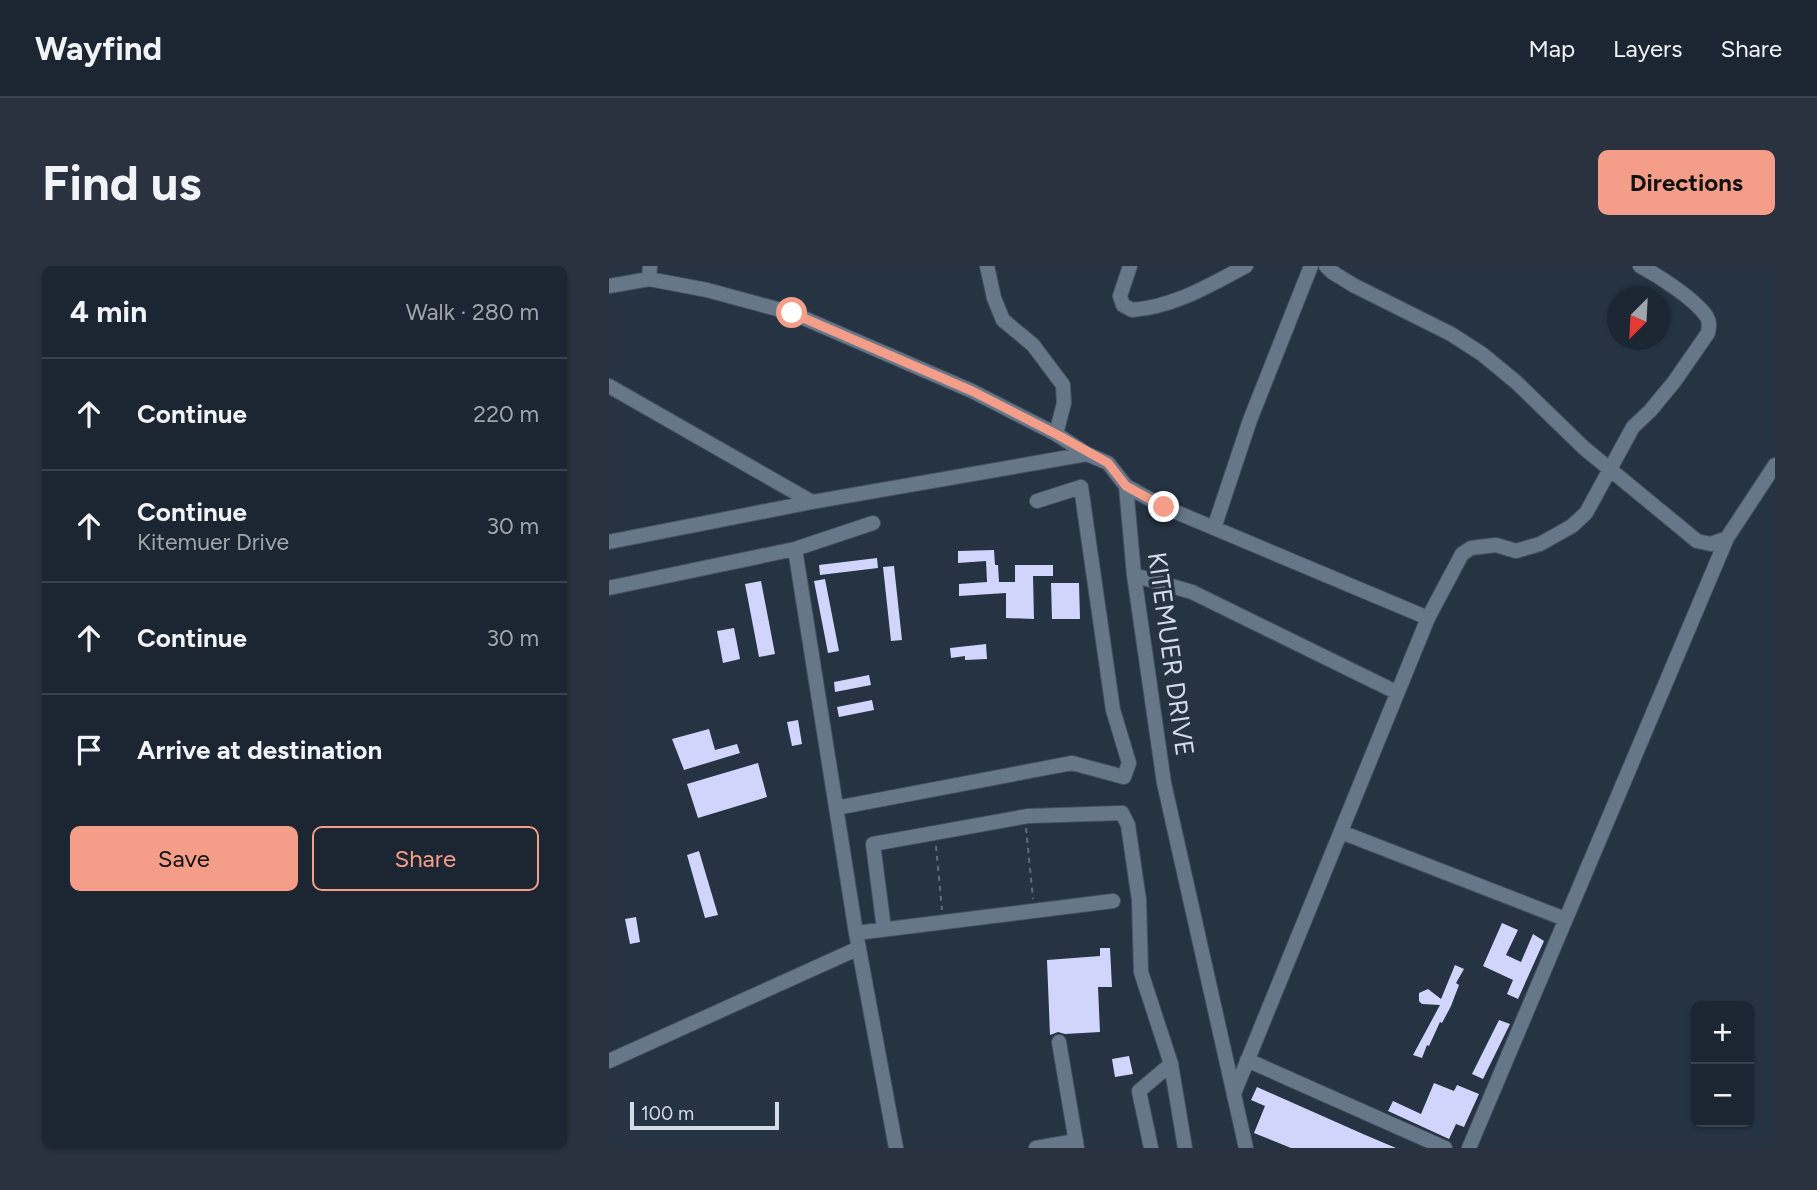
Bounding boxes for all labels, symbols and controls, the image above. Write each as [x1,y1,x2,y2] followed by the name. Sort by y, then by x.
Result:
[35,29,162,68] text: Wayfind
[1528,34,1575,63] text: Map
[1613,34,1682,63] text: Layers
[1720,34,1782,63] text: Share
[1598,150,1775,215] button: Directions
[42,153,201,212] text: Find us
[1607,287,1670,350] north arrow
[70,293,147,330] text: 4 min
[776,297,807,328] route start
[406,298,539,326] text: Walk · 280 m
[70,395,108,433] icon: ahead
[137,398,247,430] text: Continue
[473,400,539,428] text: 220 m
[1148,491,1179,522] route end
[137,496,247,528] text: Continue
[70,507,108,545] icon: ahead
[486,512,539,540] text: 30 m
[137,528,289,556] text: Kitemuer Drive
[1141,550,1201,758] street label: KITEMUER DRIVE
[70,619,108,657] icon: ahead
[137,622,247,654] text: Continue
[486,624,539,652] text: 30 m
[70,731,108,769] icon: arrive
[137,734,382,766] text: Arrive at destination
[70,826,298,891] button: Save
[312,826,539,891] button: Share
[1691,1001,1754,1127] map controls
[1691,1001,1754,1064] button: +
[1691,1064,1754,1127] button: −
[630,1099,779,1131] scale bar
[641,1102,694,1125] text: 100 m

